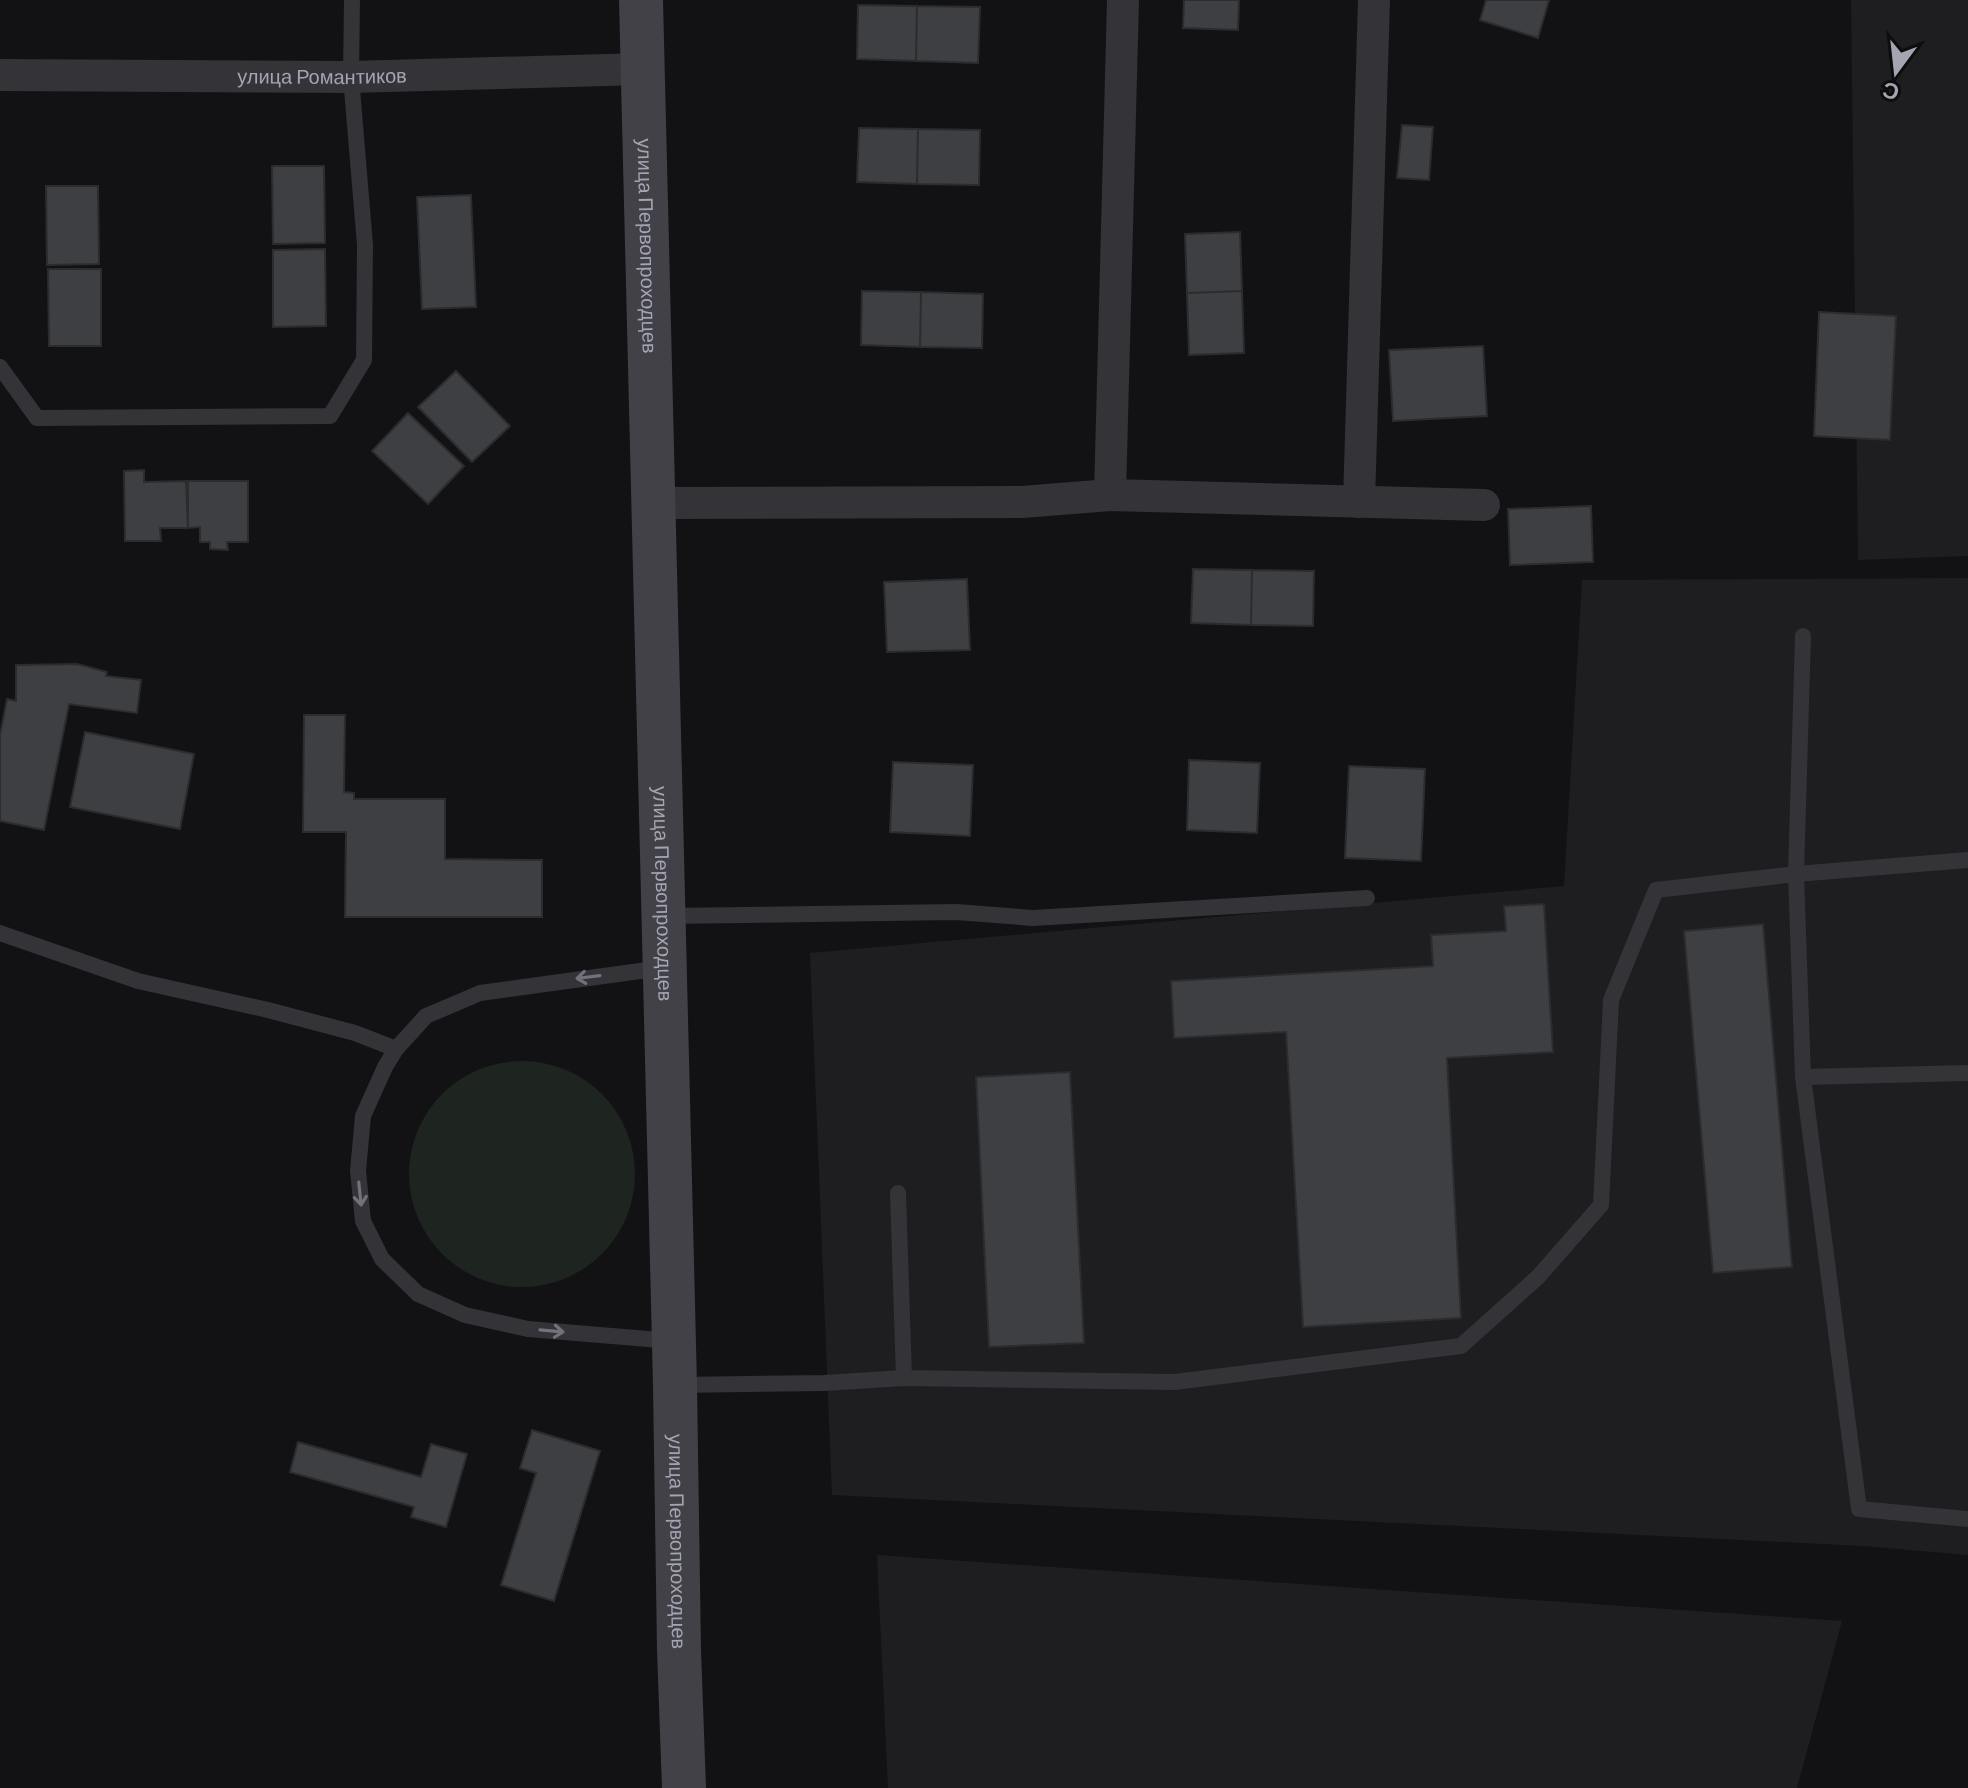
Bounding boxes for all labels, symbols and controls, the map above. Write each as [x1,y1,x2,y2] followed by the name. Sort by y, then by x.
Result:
[1856,32,1936,112] north arrow
[237,62,407,88] street label: улица Романтиков
[1879,78,1902,107] text: С
[633,138,663,354] street label: улица Первопроходцев
[649,786,679,1002] street label: улица Первопроходцев
[575,970,602,985] one-way arrow
[353,1180,368,1207] one-way arrow
[538,1324,565,1339] one-way arrow
[665,1434,692,1649] street label: улица Первопроходцев

